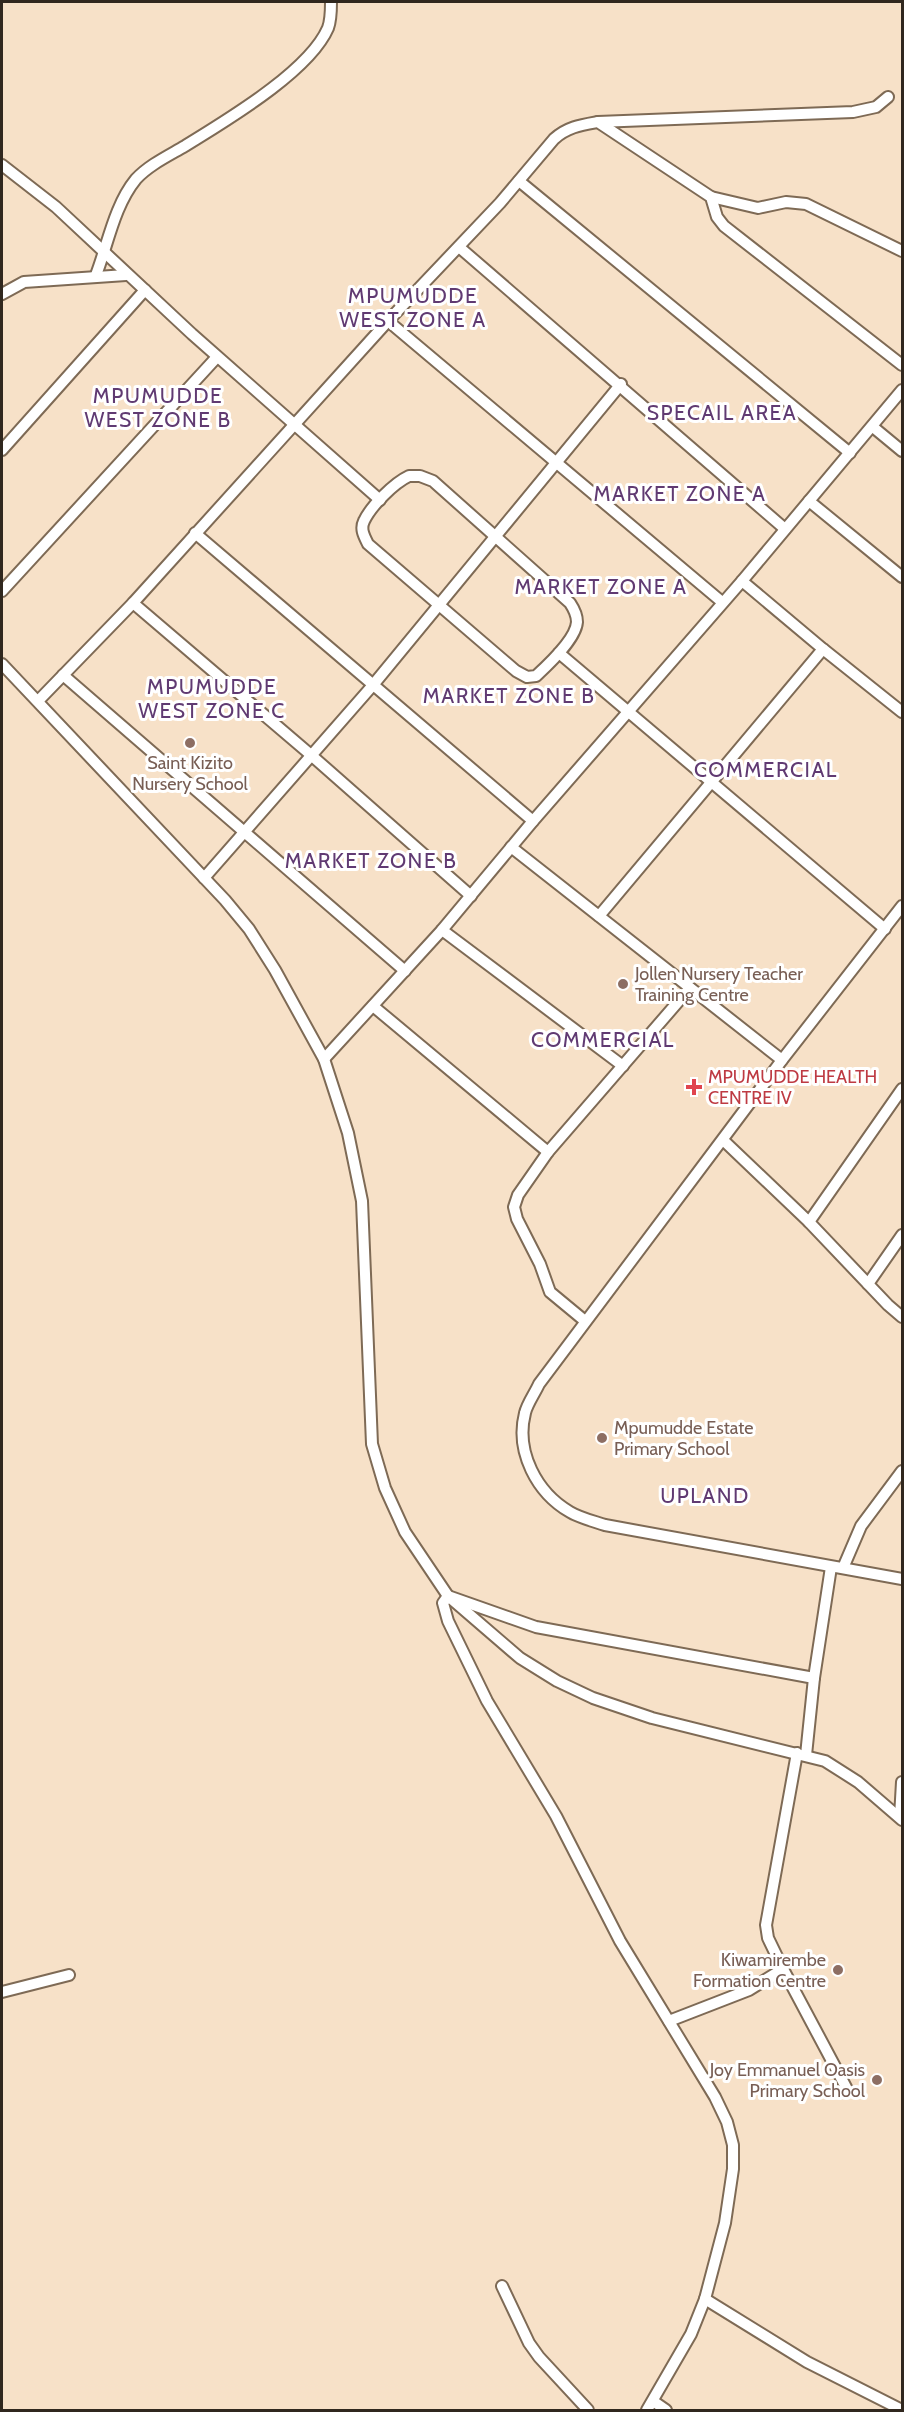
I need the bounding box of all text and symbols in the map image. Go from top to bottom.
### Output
district label: MPUMUDDE WEST ZONE A [339,283,487,332]
district label: MPUMUDDE WEST ZONE B [84,383,232,432]
district label: SPECAIL AREA [647,400,797,425]
district label: MARKET ZONE A [594,481,767,506]
district label: MARKET ZONE A [515,574,688,599]
district label: MPUMUDDE WEST ZONE C [138,674,286,723]
district label: MARKET ZONE B [423,683,595,708]
marker: Saint Kizito Nursery School [183,736,197,750]
place label: Saint Kizito Nursery School [132,752,249,795]
district label: COMMERCIAL [694,757,838,782]
district label: MARKET ZONE B [285,848,457,873]
place label: Jollen Nursery Teacher Training Centre [634,963,803,1006]
marker: Jollen Nursery Teacher Training Centre [616,977,630,991]
district label: COMMERCIAL [531,1027,675,1052]
place label: MPUMUDDE HEALTH CENTRE IV [708,1066,877,1109]
marker: MPUMUDDE HEALTH CENTRE IV [685,1078,703,1096]
place label: Mpumudde Estate Primary School [614,1417,753,1460]
marker: Mpumudde Estate Primary School [595,1431,609,1445]
district label: UPLAND [660,1483,750,1508]
place label: Kiwamirembe Formation Centre [693,1949,826,1992]
marker: Kiwamirembe Formation Centre [831,1963,845,1977]
place label: Joy Emmanuel Oasis Primary School [709,2059,866,2102]
marker: Joy Emmanuel Oasis Primary School [870,2073,884,2087]

